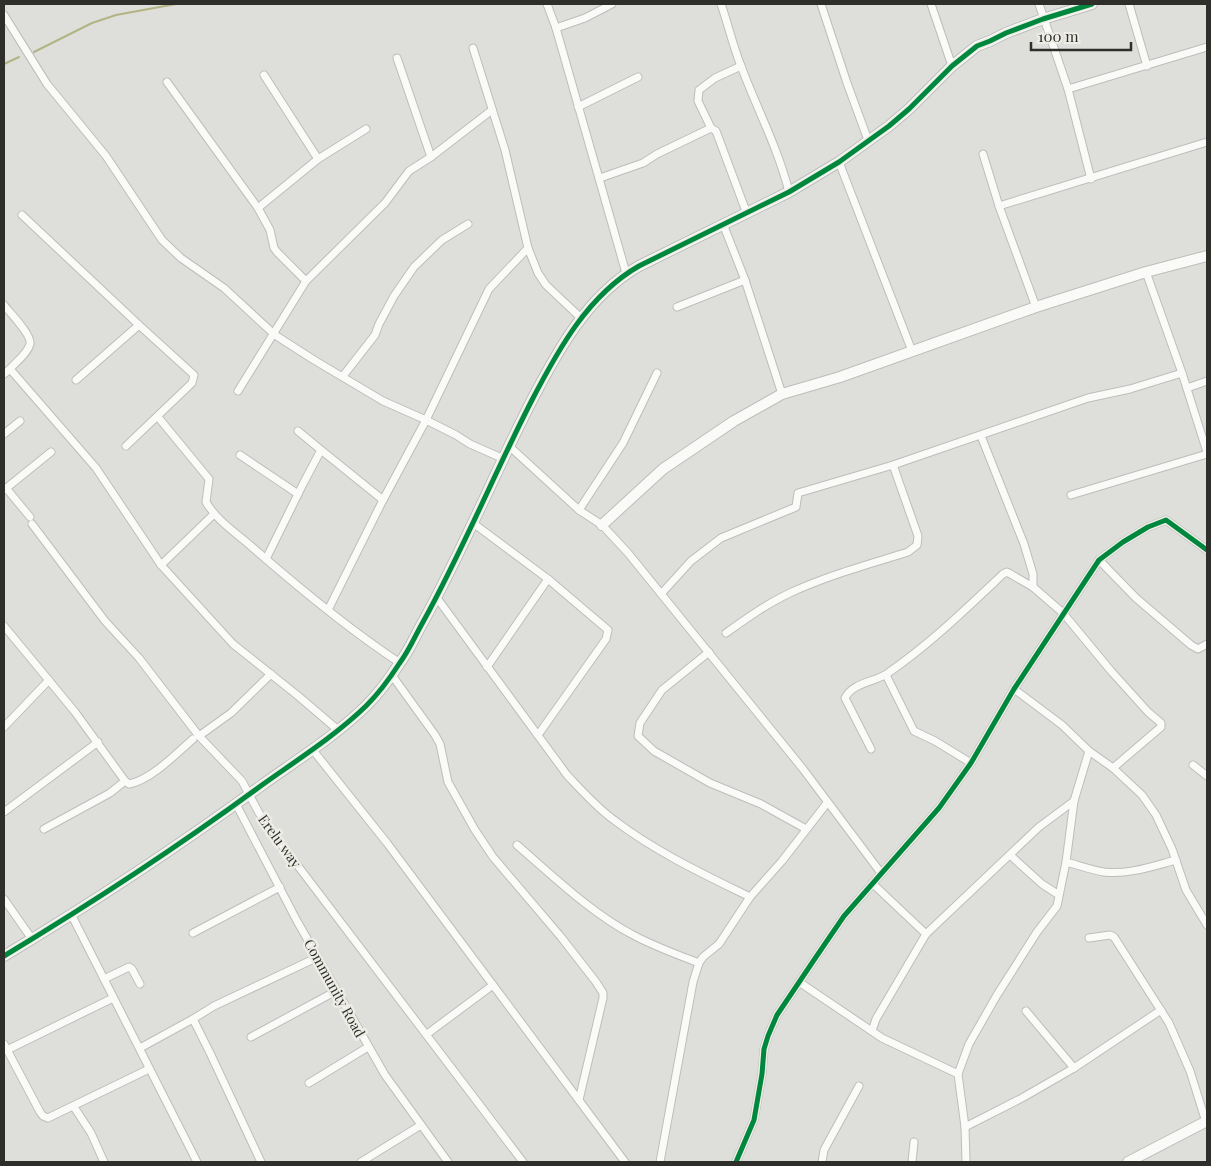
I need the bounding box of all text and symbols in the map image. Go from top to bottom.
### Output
scale bar [1031,20,1131,52]
text: 100 m [1038,26,1079,46]
street label: Erelu way [254,811,306,871]
street label: Community Road [300,935,370,1041]

